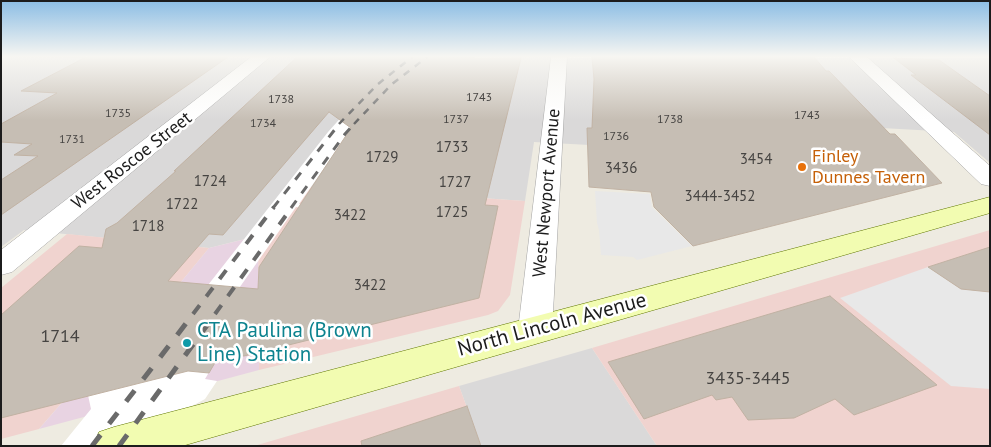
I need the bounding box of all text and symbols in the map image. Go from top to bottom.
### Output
house number: 1743 [466,91,492,105]
house number: 1738 [268,93,294,107]
house number: 1735 [105,107,131,121]
street label: West Roscoe Street [68,108,196,214]
street label: West Newport Avenue [529,108,565,278]
house number: 1743 [794,109,820,123]
house number: 1737 [443,113,469,127]
house number: 1738 [657,113,683,127]
house number: 1734 [250,117,276,131]
house number: 1736 [603,130,629,144]
house number: 1731 [59,133,85,147]
house number: 1733 [436,139,468,157]
place label: Finley Dunnes Tavern [812,146,925,188]
house number: 1729 [366,149,398,167]
house number: 3454 [740,151,772,169]
house number: 3436 [605,160,637,178]
marker: Finley Dunnes Tavern [796,161,808,173]
house number: 1724 [194,173,226,191]
house number: 1727 [439,174,471,192]
house number: 3444-3452 [685,188,755,206]
house number: 1722 [166,196,198,214]
house number: 1725 [436,204,468,222]
house number: 3422 [334,207,366,225]
house number: 1718 [132,218,164,236]
house number: 3422 [354,277,386,295]
street label: North Lincoln Avenue [455,288,649,362]
place label: CTA Paulina (Brown Line) Station [197,318,372,368]
house number: 1714 [40,326,80,348]
marker: CTA Paulina (Brown Line) Station [181,337,193,349]
house number: 3435-3445 [706,368,790,390]

